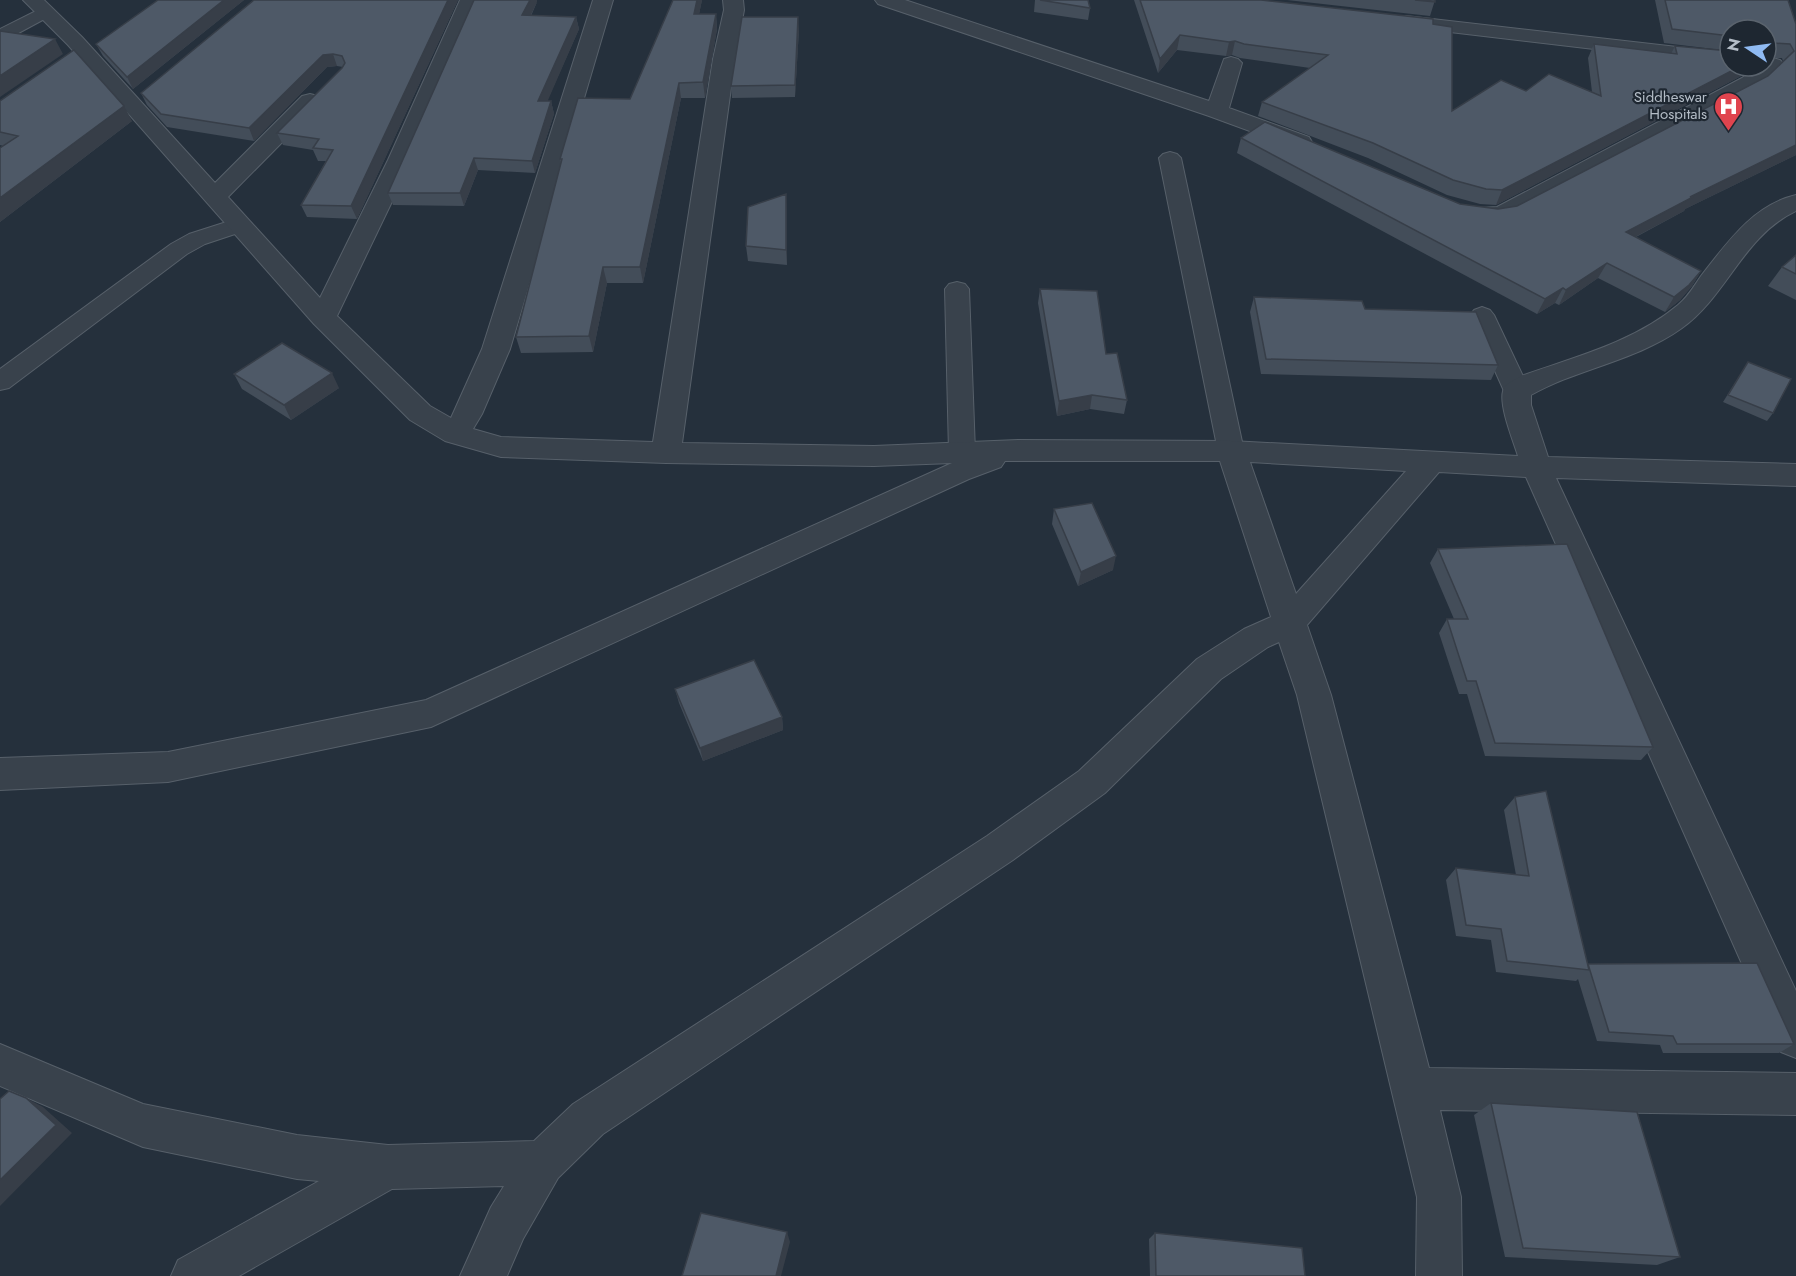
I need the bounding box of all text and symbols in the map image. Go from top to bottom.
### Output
north arrow [1718,18,1778,78]
text: N [1721,36,1747,54]
place label: Siddheswar Hospitals [1634,86,1708,125]
hospital icon: Siddheswar Hospitals [1712,90,1744,132]

